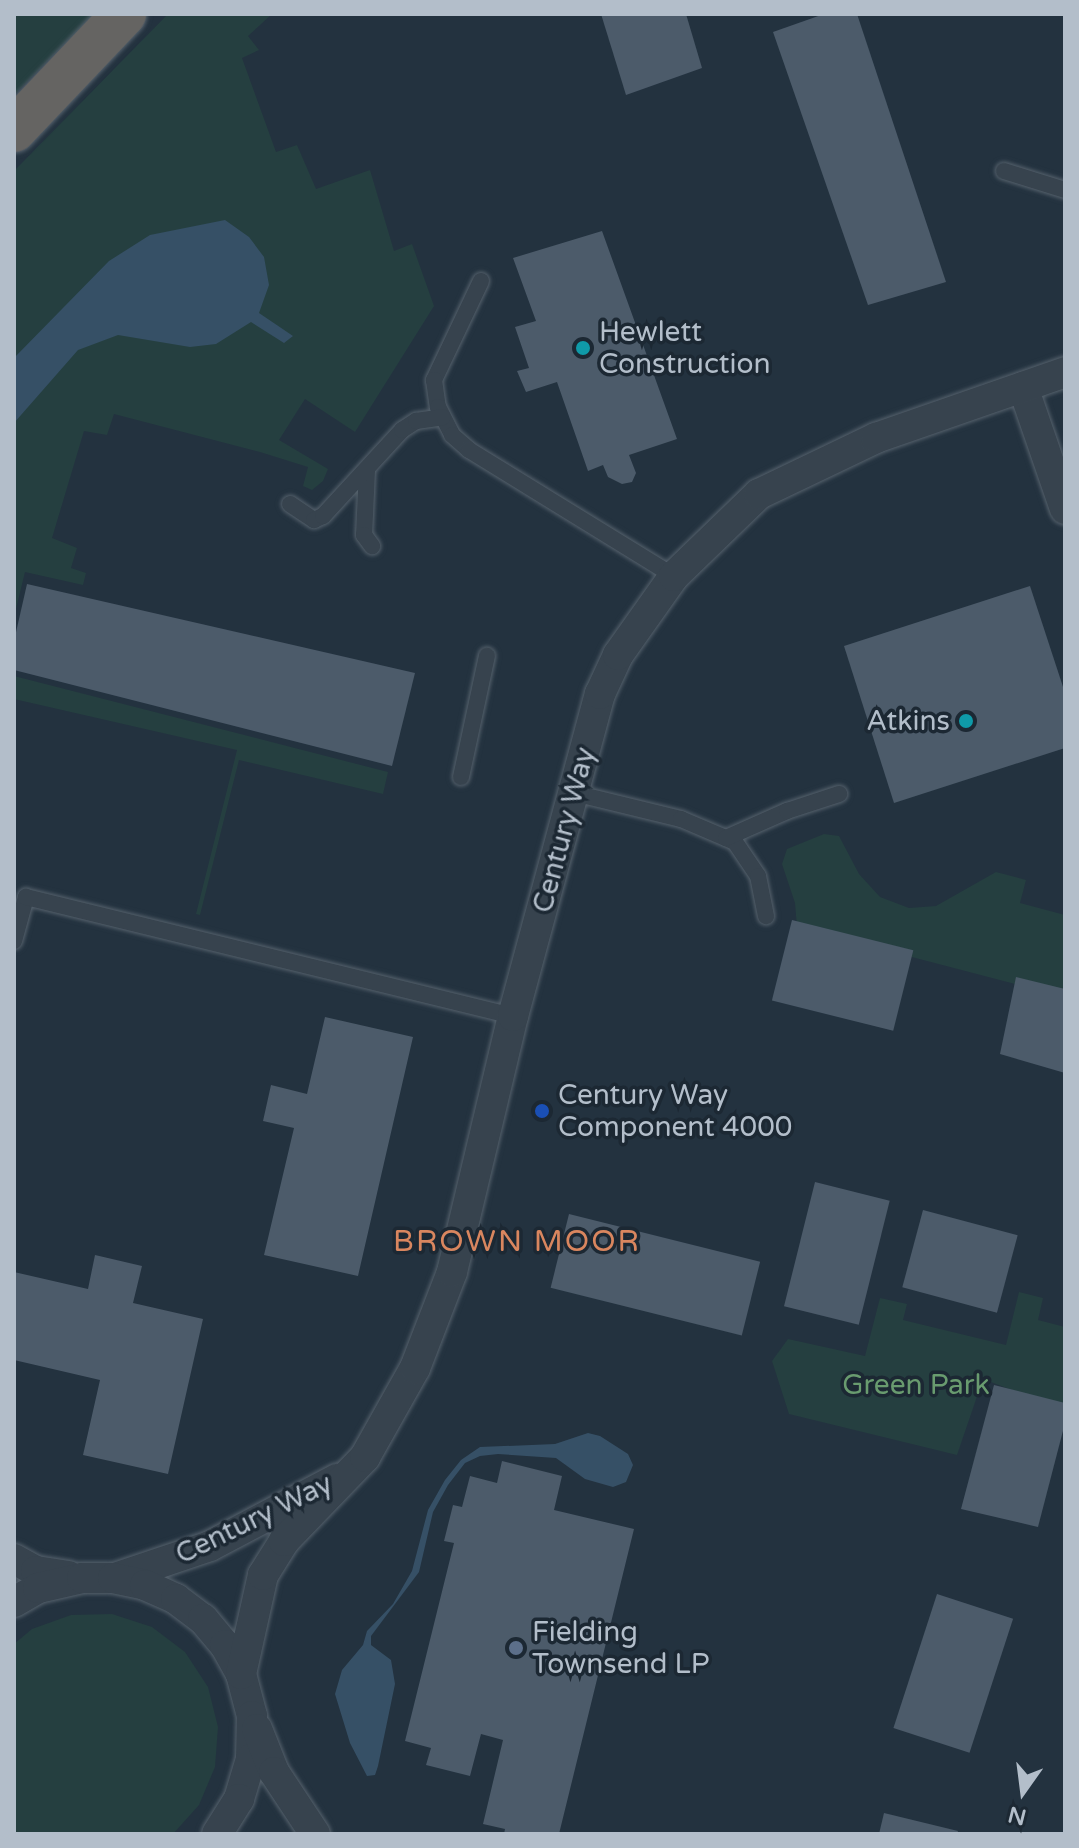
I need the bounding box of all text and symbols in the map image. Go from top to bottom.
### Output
place label: Hewlett Construction [599,315,771,381]
marker: Hewlett Construction [574,339,592,357]
place label: Atkins [866,704,950,738]
marker: Atkins [957,712,975,730]
street label: Century Way [526,744,602,916]
place label: Century Way Component 4000 [558,1078,792,1144]
marker: Century Way Component 4000 [533,1102,551,1120]
district label: BROWN MOOR [393,1224,641,1260]
park label: Green Park [842,1368,990,1402]
street label: Century Way [170,1467,338,1571]
place label: Fielding Townsend LP [532,1615,710,1681]
marker: Fielding Townsend LP [507,1639,525,1657]
north arrow [983,1752,1063,1832]
text: N [1005,1801,1029,1830]

